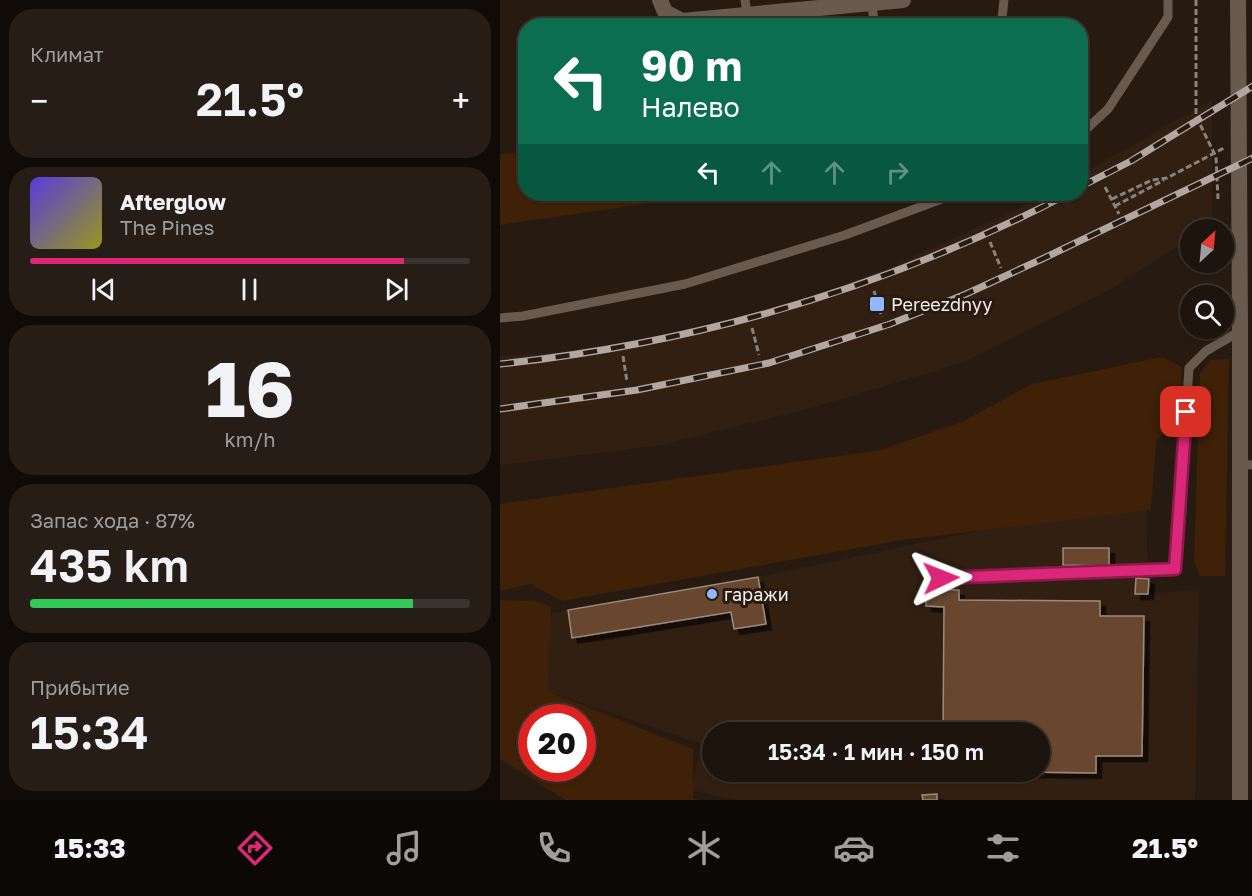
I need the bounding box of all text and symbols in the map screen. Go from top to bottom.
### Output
text: 90 m [641,40,742,90]
text: Климат [30,42,104,66]
icon: left [542,42,620,120]
text: 21.5° [196,72,304,126]
text: − [30,81,48,120]
text: + [452,81,470,120]
text: Налево [641,91,740,123]
icon: left [692,156,725,189]
icon: ahead [755,156,788,189]
icon: ahead [818,156,851,189]
icon: right [881,156,914,189]
text: Afterglow [120,188,226,215]
text: The Pines [120,215,214,239]
north arrow [1180,219,1234,273]
map controls [1180,219,1234,339]
icon: previous [87,273,120,306]
icon: pause [233,273,266,306]
icon: next [380,273,413,306]
button: search [1180,285,1234,339]
place label: Pereezdnyy [891,293,992,315]
marker: Pereezdnyy [868,295,886,313]
text: 16 [205,341,295,434]
pin [1160,386,1211,437]
icon: arrive [1169,395,1202,428]
text: km/h [225,427,275,451]
text: Запас хода · 87% [30,508,195,532]
text: 435 km [30,538,189,592]
position arrow [909,546,973,610]
place label: гаражи [724,583,789,605]
marker: гаражи [705,587,719,601]
text: Прибытие [30,675,130,699]
speed limit sign: 20 [518,704,596,782]
text: 15:34 [30,705,149,759]
text: 15:34 · 1 мин · 150 m [768,738,984,765]
icon: directions [234,827,276,869]
icon: music [383,827,425,869]
icon: phone [533,827,575,869]
icon: climate [683,827,725,869]
icon: car [833,827,875,869]
icon: filters [982,827,1024,869]
text: 15:33 [54,832,126,864]
text: 21.5° [1132,832,1198,864]

